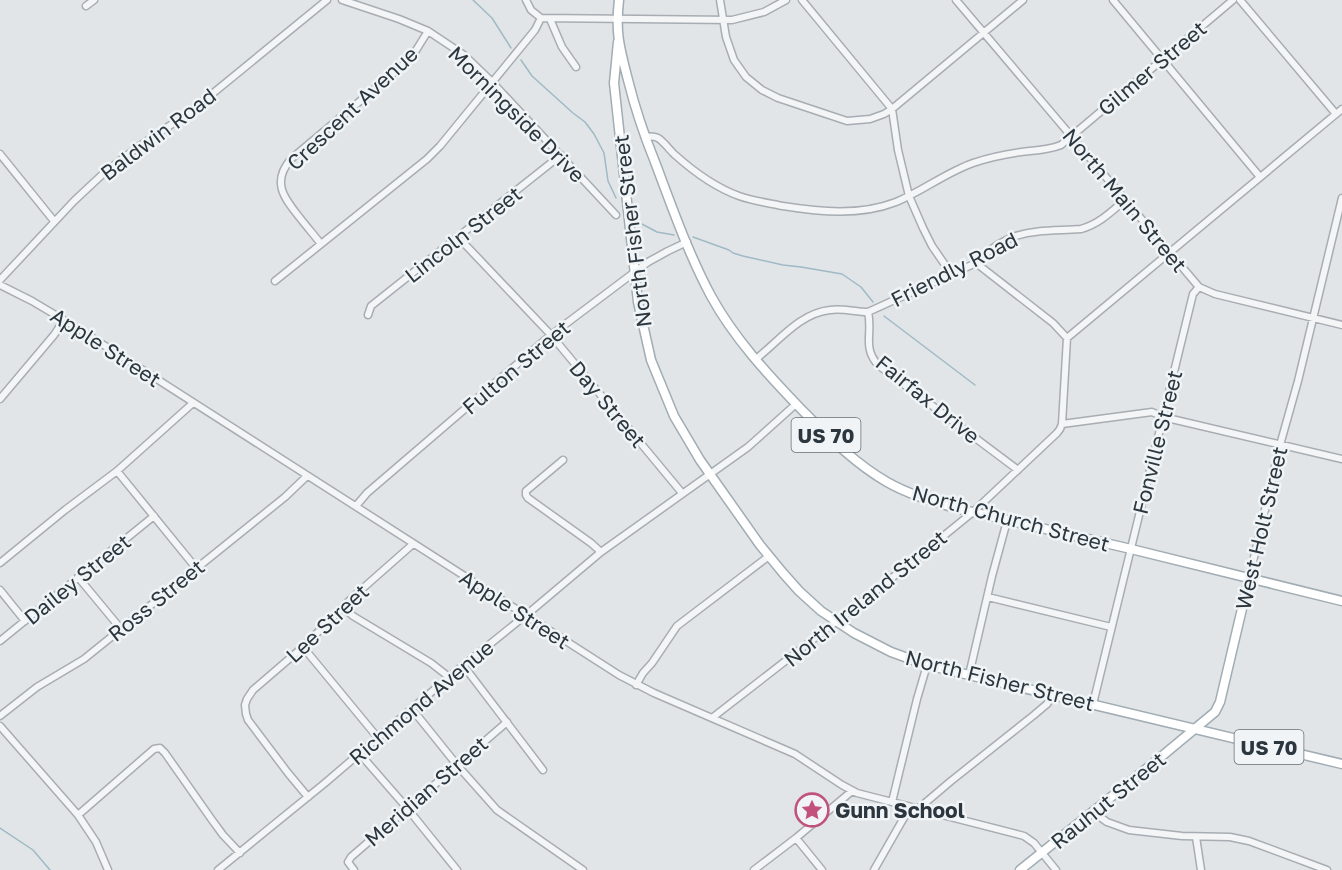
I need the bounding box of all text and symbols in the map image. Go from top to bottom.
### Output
street label: Gilmer Street [1092,15,1212,121]
street label: Morningside Drive [443,40,591,188]
street label: Crescent Avenue [281,41,423,175]
street label: Baldwin Road [95,82,221,186]
street label: North Main Street [1057,123,1193,277]
street label: North Fisher Street [607,133,657,329]
street label: Lincoln Street [399,180,527,288]
street label: Friendly Road [886,226,1022,312]
street label: Apple Street [46,302,166,392]
street label: Fulton Street [457,314,575,420]
street label: Fairfax Drive [871,349,985,449]
street label: Day Street [564,355,652,453]
street label: Fonville Street [1127,367,1187,517]
road number: US 70 [792,418,860,452]
street label: West Holt Street [1230,444,1292,612]
street label: North Church Street [909,479,1113,557]
street label: North Ireland Street [778,524,952,672]
street label: Dailey Street [18,528,136,630]
street label: Ross Street [103,553,209,647]
street label: Apple Street [455,564,575,654]
street label: Lee Street [280,578,374,668]
street label: Richmond Avenue [343,634,499,770]
street label: North Fisher Street [903,644,1097,716]
street label: Meridian Street [359,730,493,852]
road number: US 70 [1234,730,1304,764]
street label: Rauhut Street [1045,746,1171,854]
place icon: Gunn School [794,792,830,828]
place label: Gunn School [835,797,965,823]

